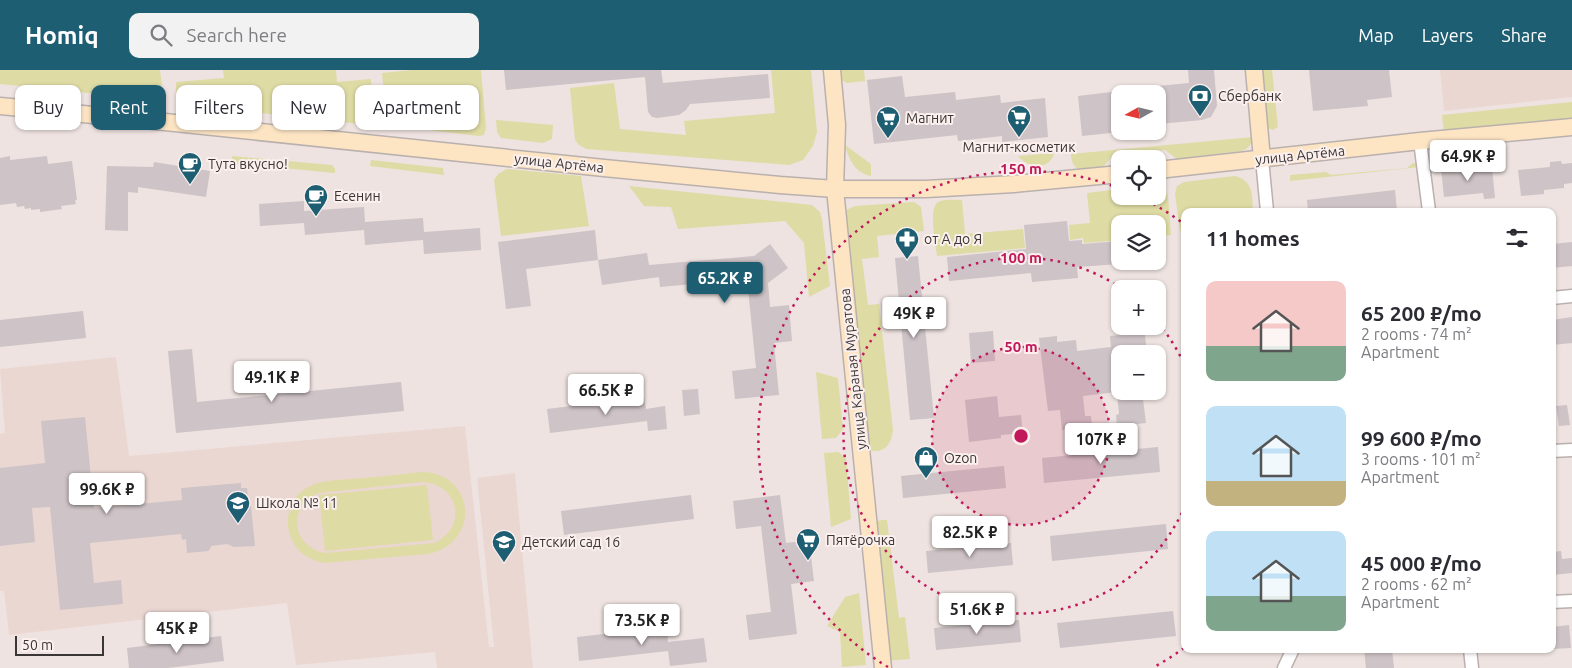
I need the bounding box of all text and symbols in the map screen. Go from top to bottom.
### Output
search box [129,13,479,58]
icon: search [147,21,175,49]
text: Homiq [25,22,99,49]
text: Search here [187,24,287,46]
text: Map [1358,25,1394,45]
text: Layers [1422,25,1473,45]
text: Share [1501,25,1547,45]
bank icon: Сбербанк [1187,83,1213,117]
chip: Buy [15,85,81,130]
chip: Rent [91,85,166,130]
chip: Filters [176,85,262,130]
chip: New [272,85,345,130]
chip: Apartment [355,85,479,130]
north arrow [1111,85,1166,140]
map controls [1111,85,1166,400]
place label: Сбербанк [1218,88,1281,104]
supermarket icon: Магнит-косметик [1006,104,1032,138]
supermarket icon: Магнит [875,105,901,139]
place label: Магнит [906,110,954,126]
place label: Магнит-косметик [963,139,1075,155]
pin: 64.9K ₽ [1422,140,1514,182]
street label: улица Артёма [1254,142,1346,168]
text: 64.9K ₽ [1441,147,1495,165]
street label: улица Артёма [513,150,605,176]
button: locate [1111,150,1166,205]
cafe icon: Тута вкусно! [177,151,203,185]
place label: Тута вкусно! [208,156,288,172]
text: 150 m [1000,160,1042,177]
cafe icon: Есенин [303,183,329,217]
place label: Есенин [334,188,381,204]
button: layers [1111,215,1166,270]
icon: filters [1503,224,1531,252]
pharmacy icon: от А до Я [894,226,920,260]
text: 11 homes [1206,226,1300,250]
place label: от А до Я [924,231,982,247]
text: 100 m [1000,249,1042,266]
pin: 65.2K ₽ [679,262,771,304]
text: 65.2K ₽ [698,269,752,287]
button: + [1111,280,1166,335]
street label: улица Караная Муратова [837,287,869,451]
pin: 49K ₽ [879,296,949,339]
icon: home [1246,301,1306,361]
text: 65 200 ₽/mo [1361,301,1482,325]
text: 49K ₽ [893,304,935,322]
text: 2 rooms · 74 m² [1361,325,1472,343]
text: 50 m [1004,338,1038,355]
text: Apartment [1361,343,1439,361]
button: − [1111,345,1166,400]
pin: 49.1K ₽ [226,360,318,403]
text: 49.1K ₽ [245,368,299,386]
pin: 66.5K ₽ [560,374,652,416]
text: 66.5K ₽ [579,381,633,399]
pin: 107K ₽ [1060,422,1142,465]
icon: home [1246,426,1306,486]
text: 99 600 ₽/mo [1361,426,1482,450]
centre of rings [1012,427,1030,445]
text: 107K ₽ [1076,430,1126,448]
shop icon: Ozon [913,445,939,479]
place label: Ozon [944,450,977,466]
text: 3 rooms · 101 m² [1361,450,1481,468]
text: Apartment [1361,468,1439,486]
pin: 99.6K ₽ [61,472,153,515]
text: 99.6K ₽ [80,480,134,498]
school or university icon: Школа № 11 [225,490,251,524]
place label: Школа № 11 [256,495,338,511]
pin: 82.5K ₽ [924,516,1016,558]
text: 82.5K ₽ [943,523,997,541]
supermarket icon: Пятёрочка [795,527,821,561]
school or university icon: Детский сад 16 [491,529,517,563]
place label: Пятёрочка [826,532,895,548]
place label: Детский сад 16 [522,534,620,550]
icon: home [1246,551,1306,611]
text: 45 000 ₽/mo [1361,551,1482,575]
text: 2 rooms · 62 m² [1361,575,1472,593]
pin: 51.6K ₽ [931,592,1023,635]
text: Apartment [1361,593,1439,611]
text: 51.6K ₽ [950,600,1004,618]
pin: 73.5K ₽ [596,604,688,646]
text: 73.5K ₽ [615,611,669,629]
pin: 45K ₽ [142,612,212,654]
text: 45K ₽ [156,619,198,637]
scale bar [15,633,104,656]
text: 50 m [22,637,53,653]

